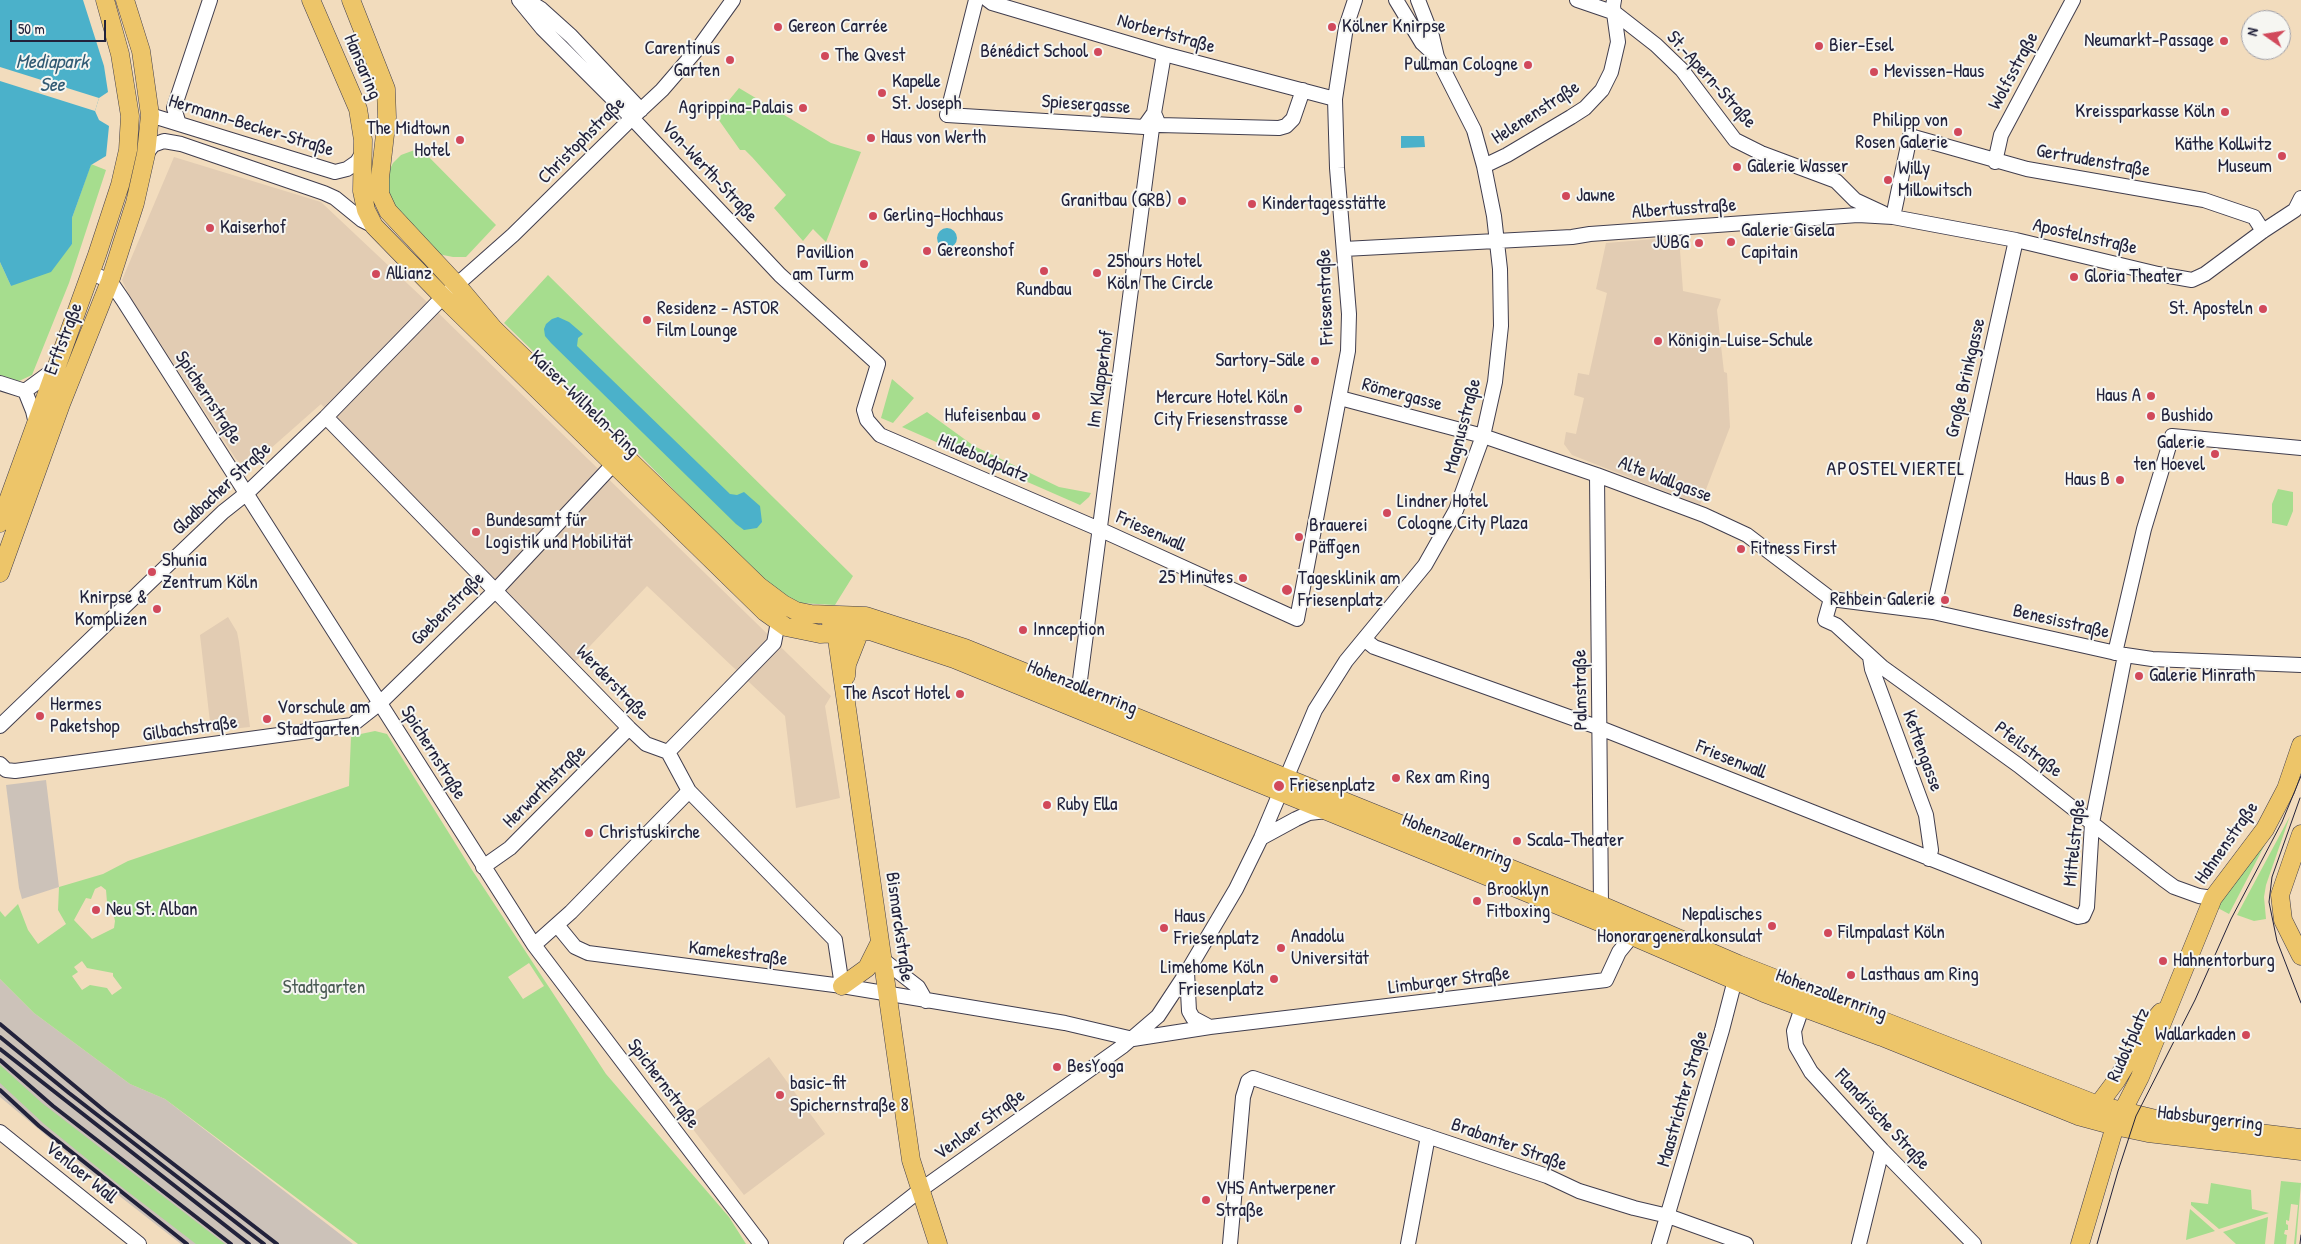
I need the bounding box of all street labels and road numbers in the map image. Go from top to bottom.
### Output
street label: Norbertstraße [1115,9,1217,59]
street label: St.-Apern-Straße [1661,27,1761,133]
street label: Wolfsstraße [1984,28,2044,114]
street label: Hansaring [338,31,386,103]
street label: Helenenstraße [1488,76,1584,150]
street label: Hermann-Becker-Straße [166,90,336,162]
street label: Spiesergasse [1041,91,1131,119]
street label: Christophstraße [534,93,630,189]
street label: Von-Werth-Straße [656,116,762,228]
street label: Gertrudenstraße [2034,140,2152,182]
street label: Albertusstraße [1631,194,1737,224]
street label: Apostelnstraße [2031,214,2139,260]
street label: Friesenstraße [1313,249,1339,345]
street label: Erftstraße [40,300,88,378]
street label: Große Brinkgasse [1941,316,1991,440]
street label: Im Klapperhof [1083,329,1119,429]
street label: Kaiser-Wilhelm-Ring [524,346,644,462]
street label: Spichernstraße [170,347,246,449]
street label: Römergasse [1359,373,1445,417]
street label: Magnusstraße [1439,376,1487,476]
street label: Hildeboldplatz [934,430,1032,488]
street label: Gladbacher Straße [168,438,276,540]
street label: Alte Wallgasse [1615,452,1715,508]
street label: Friesenwall [1112,507,1190,557]
street label: Goebenstraße [407,568,489,650]
street label: Benesisstraße [2010,600,2112,644]
street label: Werderstraße [571,641,653,725]
street label: Palmstraße [1569,649,1593,731]
street label: Hohenzollernring [1024,656,1140,720]
street label: Spichernstraße [395,702,471,804]
street label: Kettengasse [1897,707,1947,795]
street label: Gilbachstraße [141,711,239,747]
street label: Pfeilstraße [1990,717,2066,783]
street label: Friesenwall [1692,736,1770,784]
street label: Herwarthstraße [499,741,591,833]
street label: Hahnenstraße [2190,797,2264,889]
street label: Mittelstraße [2059,798,2091,888]
street label: Hohenzollernring [1399,809,1515,873]
street label: Bismarckstraße [880,871,918,983]
street label: Kamekestraße [687,937,789,971]
street label: Limburger Straße [1387,962,1511,1000]
street label: Hohenzollernring [1772,964,1890,1026]
street label: Rudolfplatz [2103,1005,2155,1085]
street label: Maastrichter Straße [1653,1028,1713,1170]
street label: Spichernstraße [622,1035,704,1133]
street label: Flandrische Straße [1830,1065,1934,1175]
street label: Venloer Straße [930,1085,1030,1165]
street label: Habsburgerring [2156,1101,2264,1137]
street label: Brabanter Straße [1448,1113,1570,1177]
street label: Venloer Wall [40,1137,122,1209]

